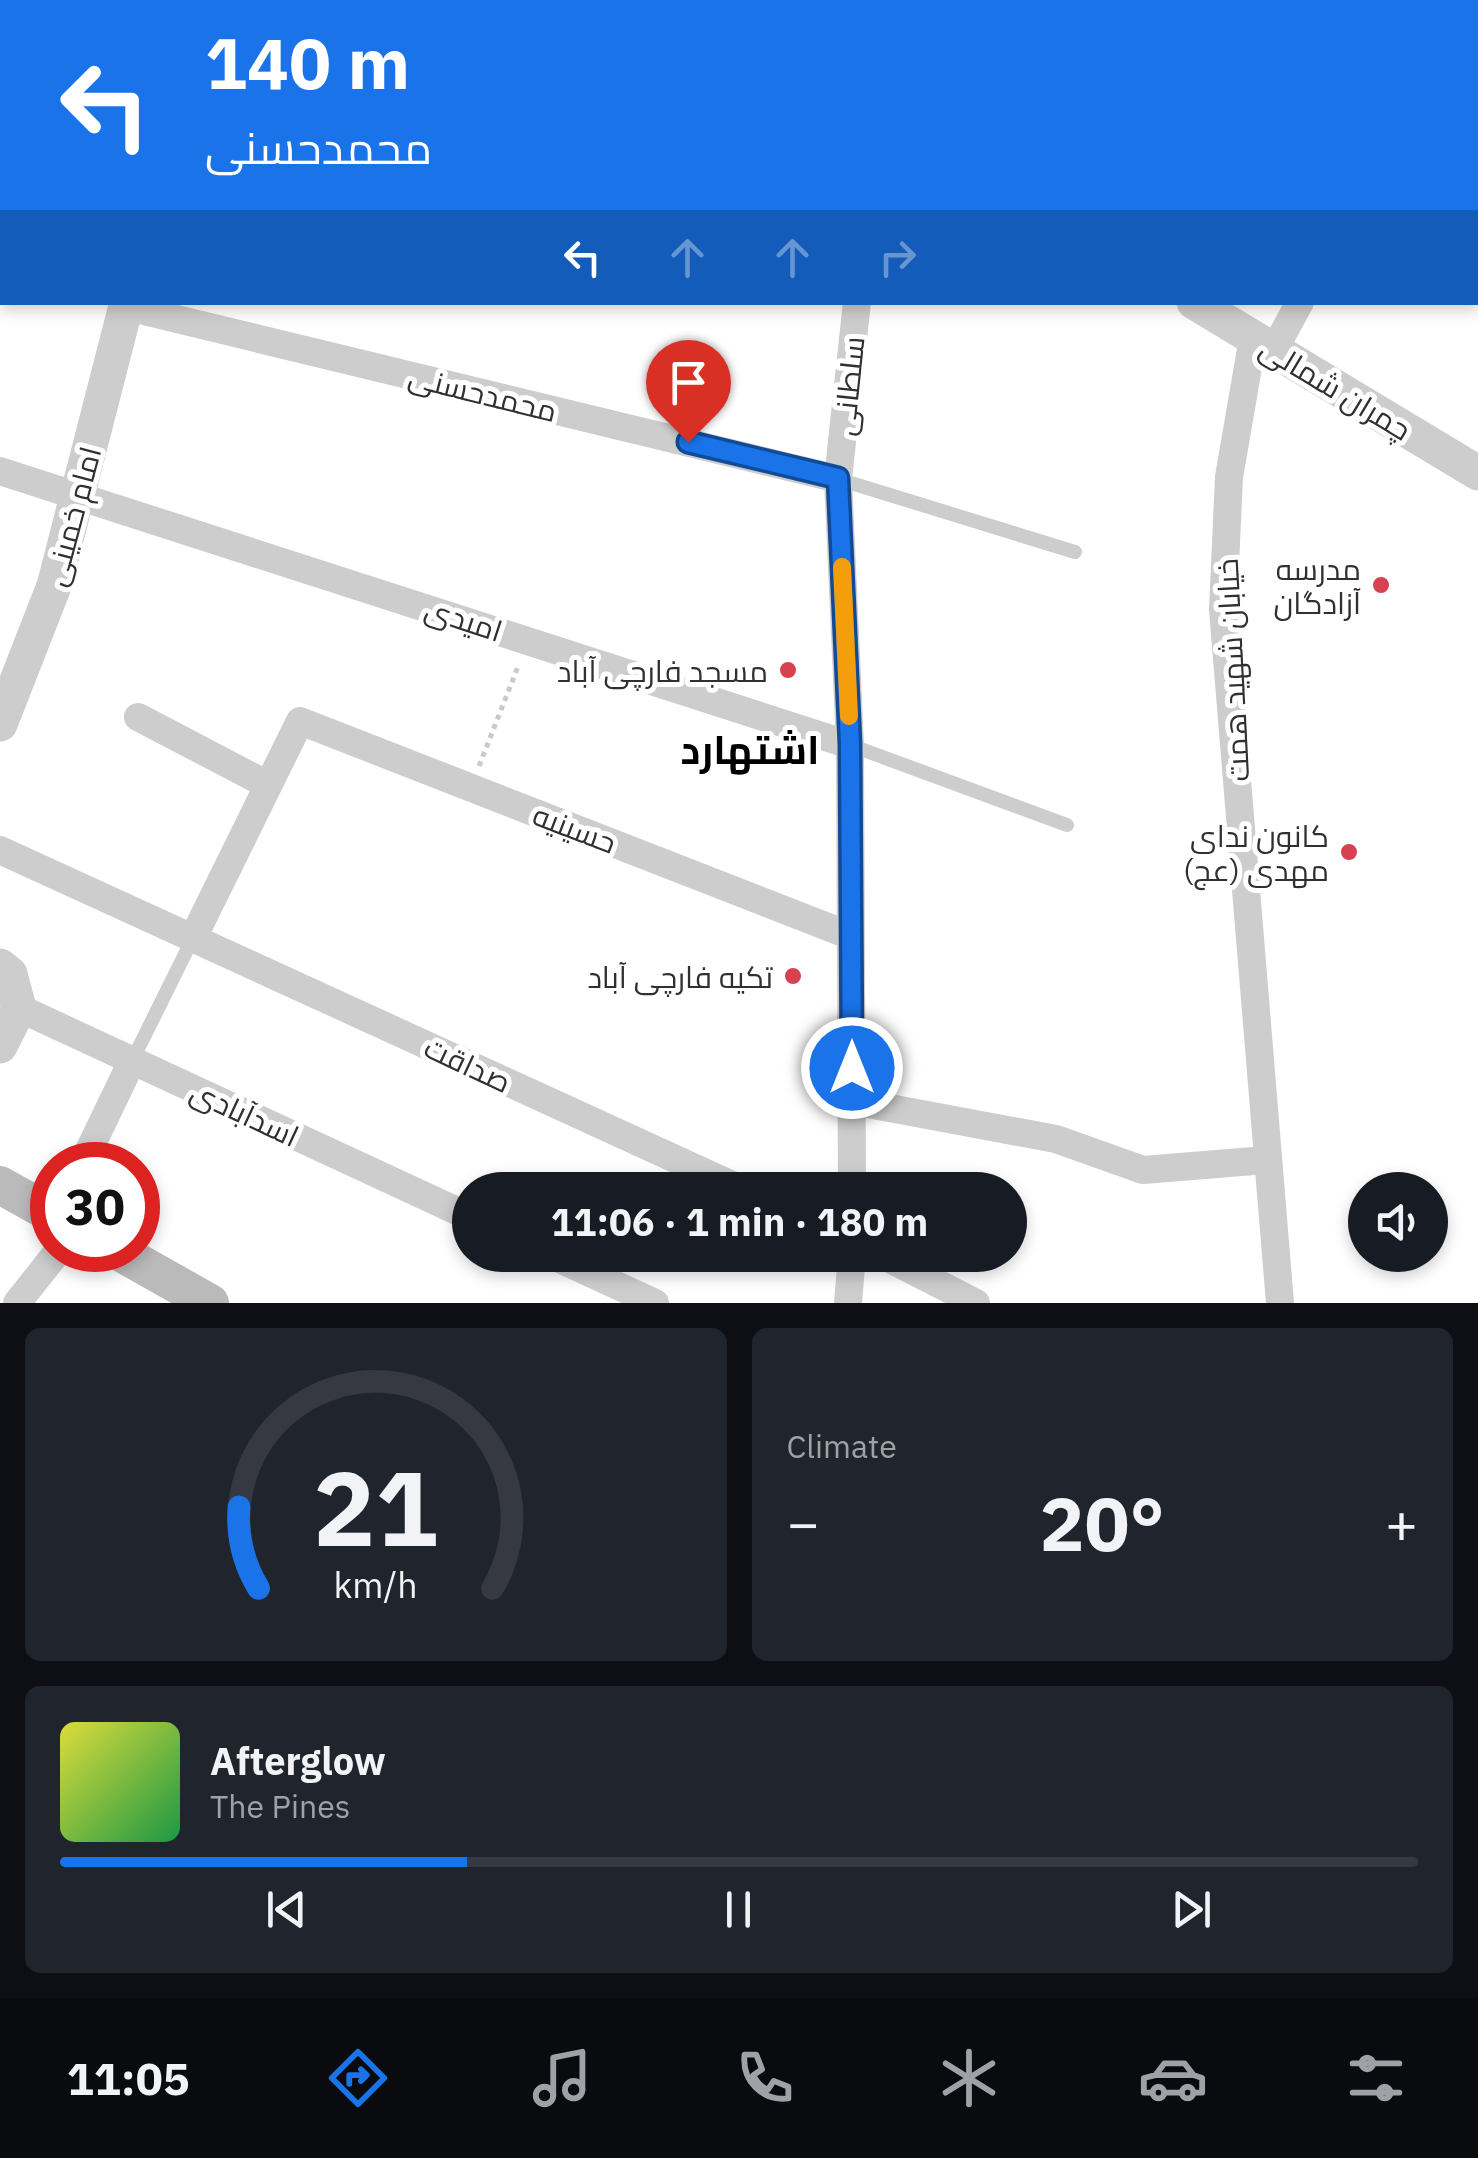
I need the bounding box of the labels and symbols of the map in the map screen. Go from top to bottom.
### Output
street label: چمران شمالی [1253,328,1419,449]
street label: سلطانی [823,334,873,438]
pin [646,340,731,443]
street label: محمدحسنی [405,356,561,430]
street label: امام خمینی [35,442,111,591]
place label: مدرسه آزادگان [1273,549,1361,622]
street label: خیابان شهید همت [1207,557,1257,783]
marker: مدرسه آزادگان [1370,574,1392,596]
street label: امیدی [420,588,508,650]
place label: مسجد فارچی آباد [557,651,768,691]
marker: مسجد فارچی آباد [777,659,799,681]
district label: اشتهارد [680,723,820,775]
street label: حسینیه [528,794,622,862]
place label: کانون ندای مهدی (عج) [1183,816,1329,891]
marker: کانون ندای مهدی (عج) [1338,841,1360,863]
place label: تکیه فارچی آباد [587,957,773,997]
marker: تکیه فارچی آباد [782,965,804,987]
position arrow [800,1016,904,1120]
street label: صداقت [418,1027,518,1101]
street label: اسدآبادی [185,1071,305,1155]
speed limit sign: 30 [30,1142,160,1272]

